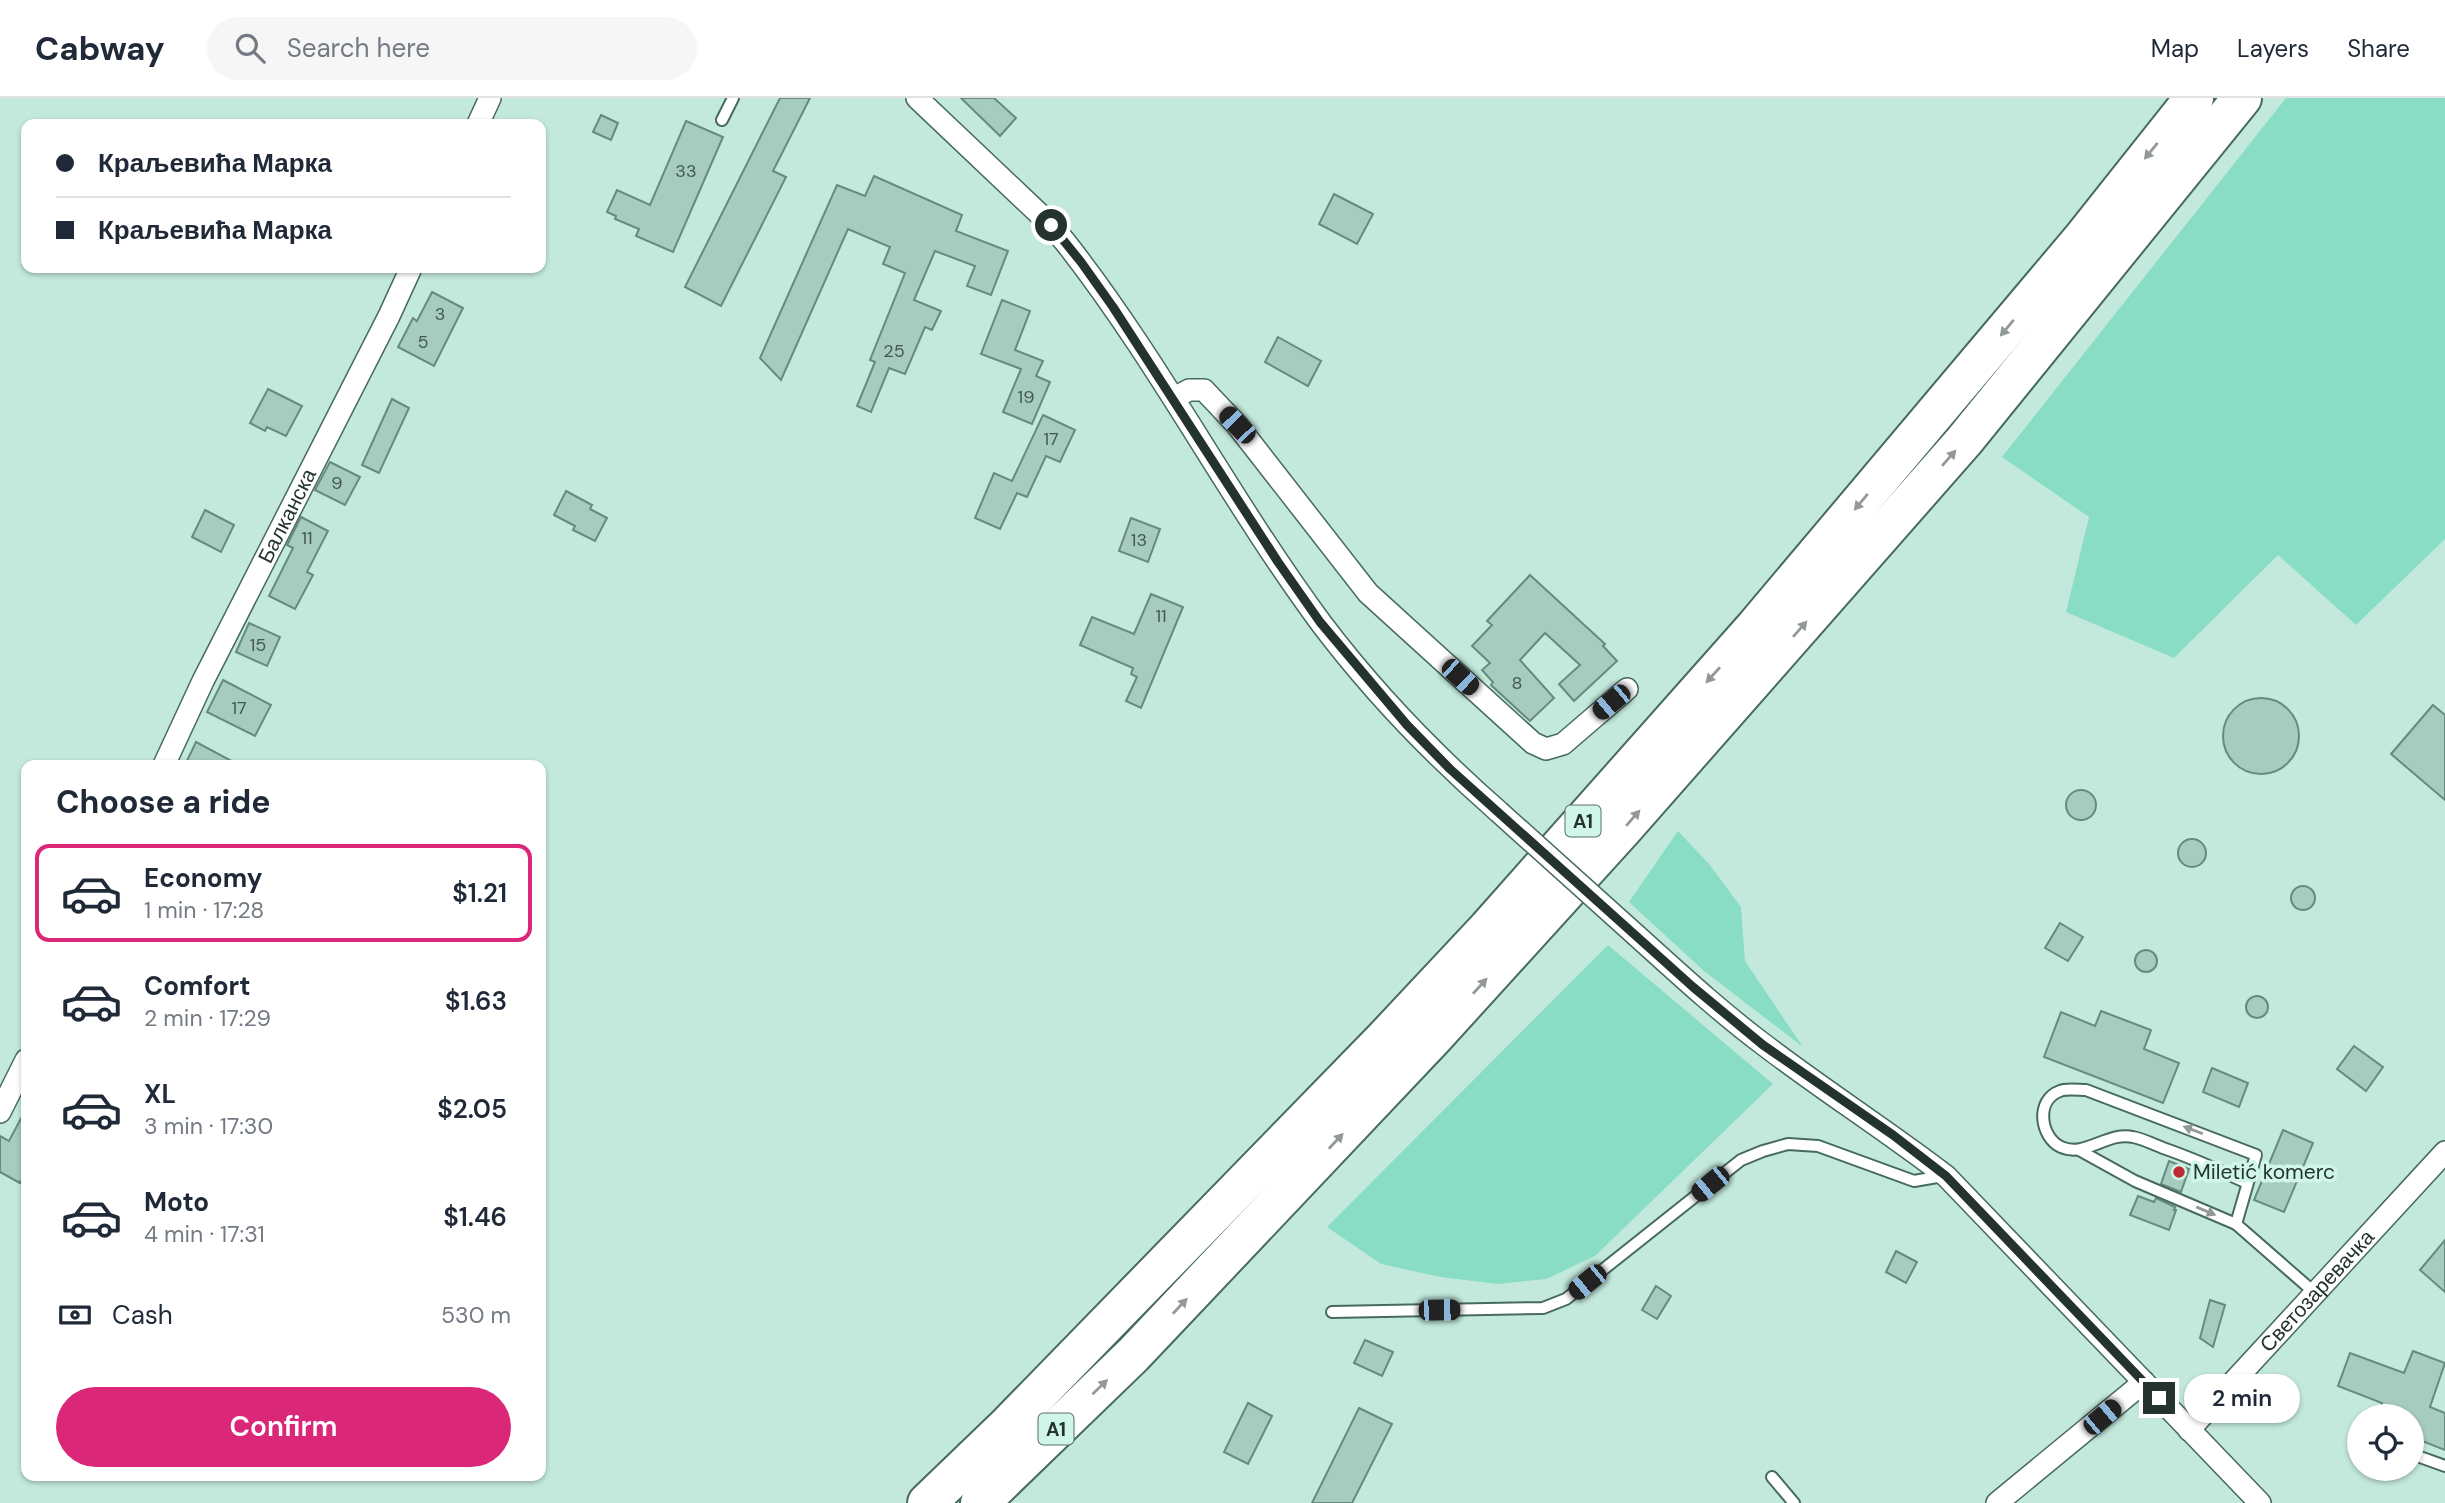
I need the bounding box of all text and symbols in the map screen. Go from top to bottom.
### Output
search box [207,17,697,80]
text: Cabway [35,27,165,70]
icon: search [231,29,269,67]
text: Search here [287,31,430,65]
text: Map [2151,33,2199,64]
text: Layers [2237,33,2309,64]
text: Share [2347,33,2410,64]
one-way arrow [2144,142,2159,160]
text: Краљевића Марка [98,146,332,180]
house number: 33 [675,159,697,183]
route start [1035,209,1067,241]
text: Краљевића Марка [98,213,332,247]
house number: 3 [435,302,445,326]
one-way arrow [2000,318,2015,336]
house number: 5 [418,330,428,354]
house number: 25 [883,339,905,363]
house number: 19 [1018,385,1034,409]
car [1215,403,1260,447]
house number: 17 [1043,427,1059,451]
one-way arrow [1941,449,1956,466]
street label: Балканска [251,464,323,568]
house number: 9 [331,471,343,495]
one-way arrow [1854,493,1869,510]
house number: 11 [301,526,313,550]
house number: 13 [1131,528,1147,552]
house number: 11 [1155,604,1167,628]
one-way arrow [1792,620,1808,638]
house number: 15 [250,633,266,657]
car [1438,655,1483,699]
one-way arrow [1706,666,1721,683]
house number: 8 [1512,671,1522,695]
car [1589,680,1634,724]
house number: 17 [231,696,247,720]
text: Choose a ride [56,781,271,823]
road number: A1 [1566,806,1600,836]
one-way arrow [1625,809,1641,827]
text: Economy [144,861,262,895]
icon: car [60,862,123,925]
text: $1.21 [452,876,507,910]
text: 1 min · 17:28 [144,895,264,925]
text: Comfort [144,969,250,1003]
icon: car [60,970,123,1033]
one-way arrow [1472,978,1487,995]
text: $1.63 [445,984,507,1018]
text: 2 min · 17:29 [144,1003,271,1033]
text: XL [144,1077,176,1111]
icon: car [60,1078,123,1141]
text: $2.05 [437,1092,507,1126]
text: 3 min · 17:30 [144,1111,273,1141]
one-way arrow [2182,1124,2203,1135]
one-way arrow [1327,1132,1344,1149]
place label: Miletić komerc [2193,1158,2335,1186]
car [1688,1163,1733,1205]
marker: Miletić komerc [2171,1164,2187,1180]
text: Moto [144,1185,209,1219]
icon: car [60,1186,123,1249]
text: $1.46 [443,1200,507,1234]
one-way arrow [2196,1206,2217,1217]
text: 4 min · 17:31 [144,1219,265,1249]
street label: Светозаревачка [2254,1223,2381,1358]
car [1565,1261,1610,1303]
icon: cash [56,1296,94,1334]
text: Cash [112,1298,173,1332]
one-way arrow [1171,1298,1187,1315]
car [1418,1299,1461,1321]
text: 530 m [441,1300,511,1330]
callout: 2 min [2184,1374,2299,1422]
one-way arrow [1091,1379,1108,1396]
route end [2143,1382,2175,1414]
text: 2 min [2212,1383,2272,1413]
button: Confirm [56,1387,511,1467]
car [2080,1395,2125,1439]
map controls [2347,1404,2424,1481]
button: locate [2347,1404,2424,1481]
road number: A1 [1038,1414,1074,1444]

